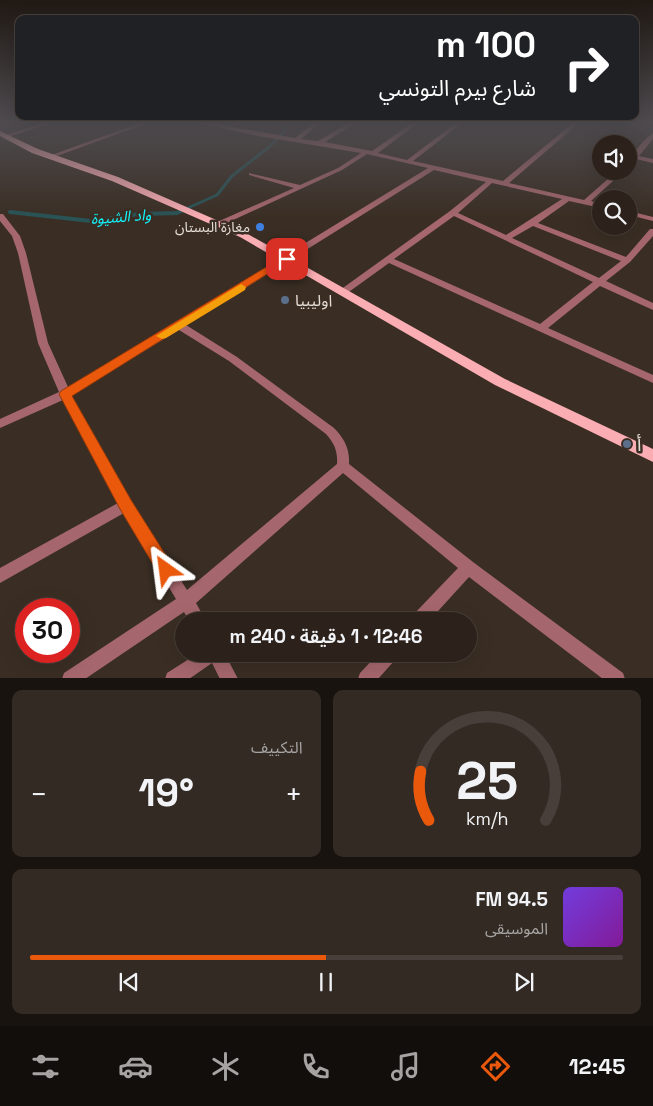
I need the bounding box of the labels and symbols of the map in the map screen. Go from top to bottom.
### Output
water label: واد الشيوة [90,205,152,228]
place label: مغازة البستان [175,218,250,236]
marker: مغازة البستان [254,221,266,233]
pin [266,238,308,280]
place label: اوليبيا [295,290,332,311]
marker: اوليبيا [279,294,291,306]
place label: أ [637,432,642,457]
marker: أ [621,438,633,450]
position arrow [139,543,191,595]
speed limit sign: 30 [15,598,80,663]

